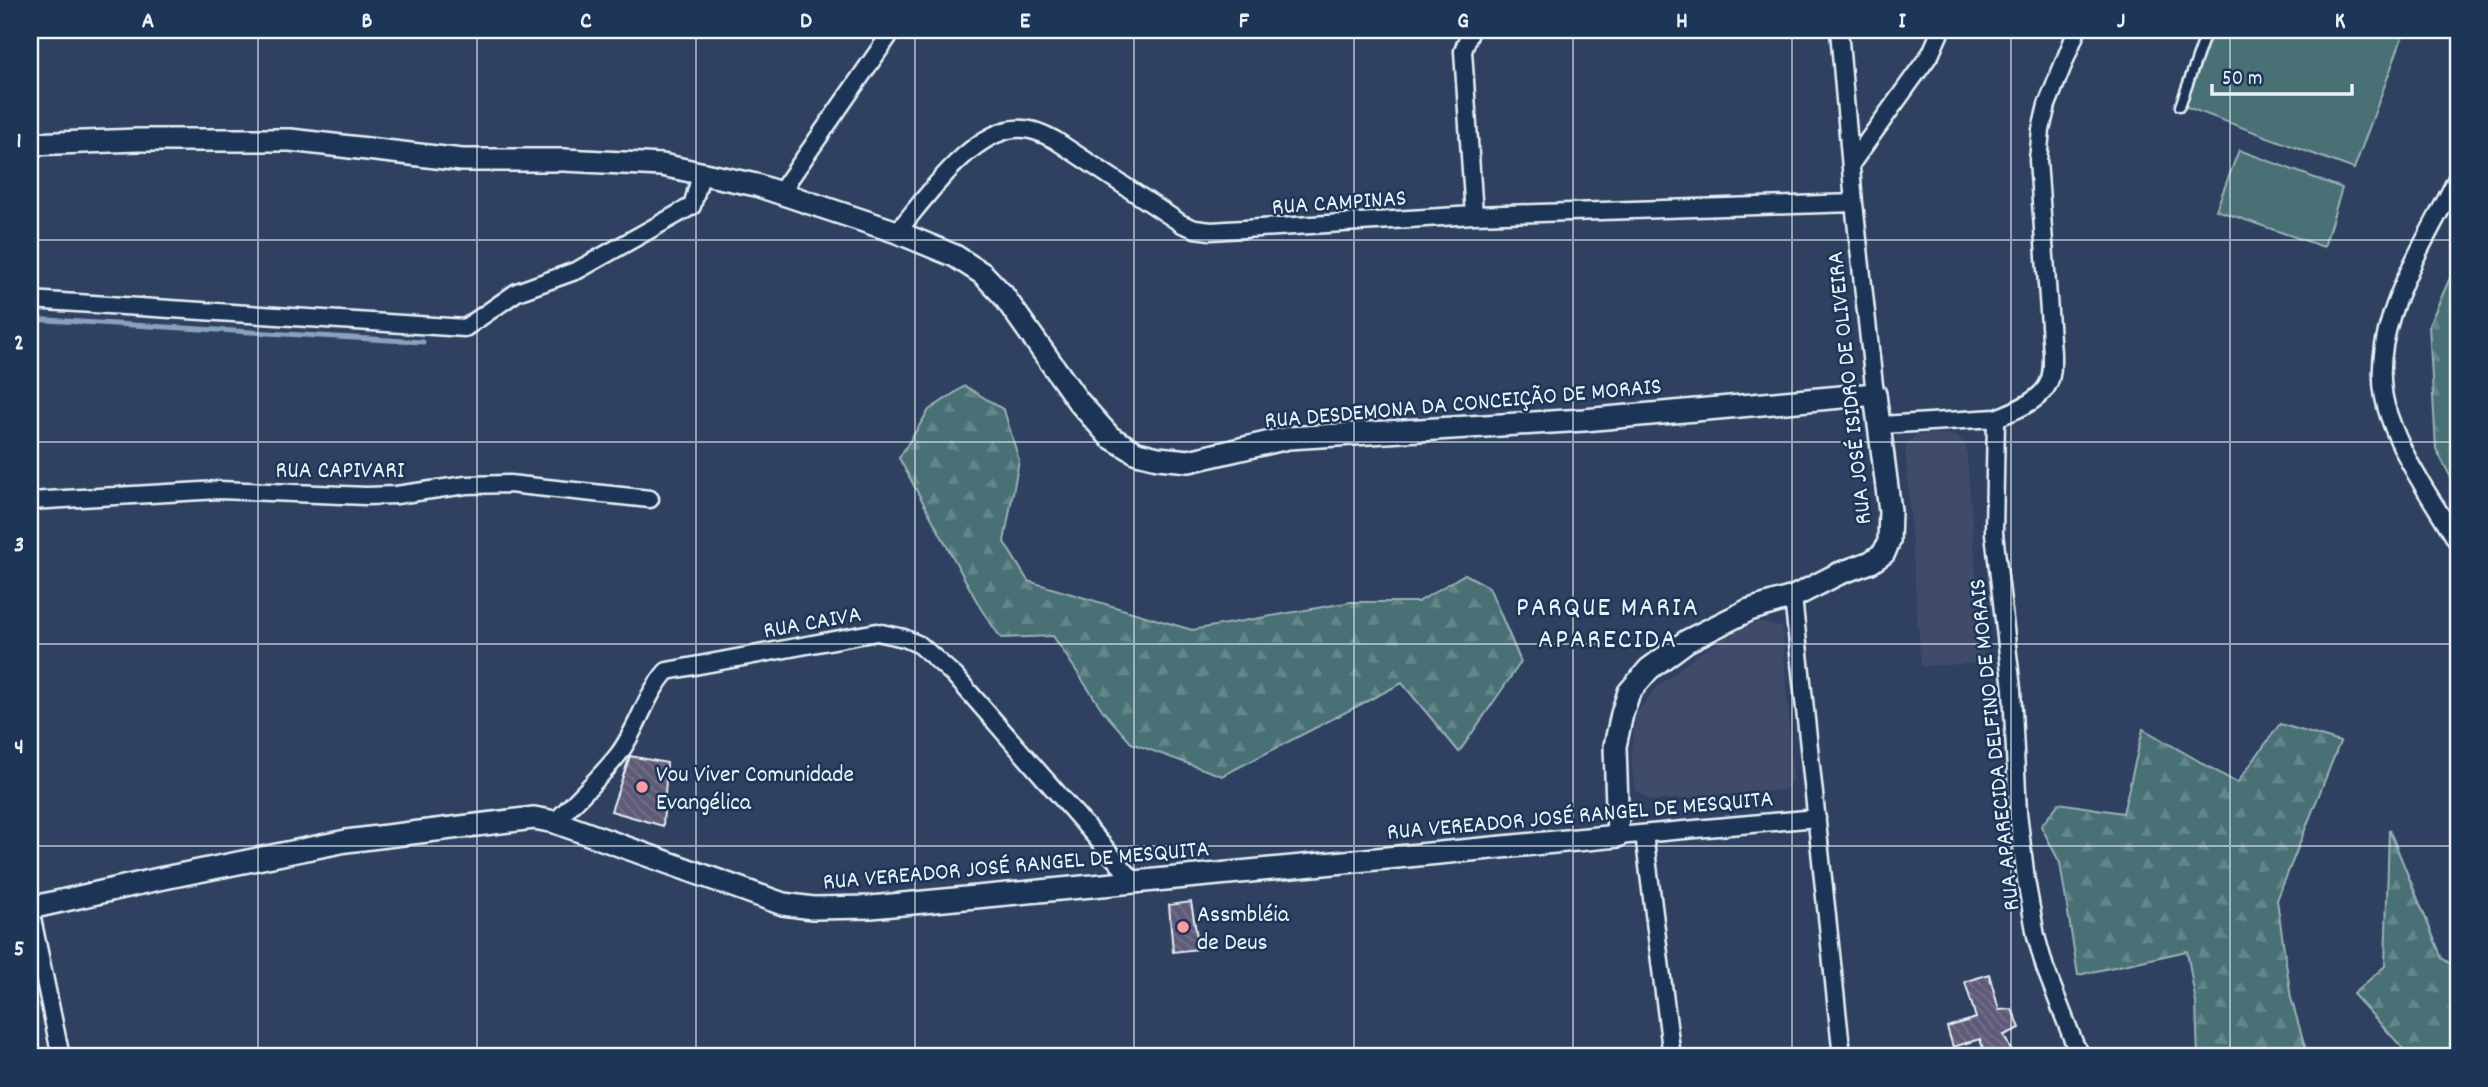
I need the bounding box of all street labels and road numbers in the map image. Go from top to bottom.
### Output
street label: RUA CAMPINAS [1271,182,1408,226]
street label: RUA JOSÉ ISIDRO DE OLIVEIRA [1820,249,1882,526]
street label: RUA DESDEMONA DA CONCEIÇÃO DE MORAIS [1263,371,1663,439]
street label: RUA CAPIVARI [276,455,405,489]
street label: RUA APARECIDA DELFINO DE MORAIS [1962,577,2030,912]
street label: RUA CAIVA [761,599,864,649]
street label: RUA VEREADOR JOSÉ RANGEL DE MESQUITA [1386,783,1775,851]
street label: RUA VEREADOR JOSÉ RANGEL DE MESQUITA [822,833,1211,901]

